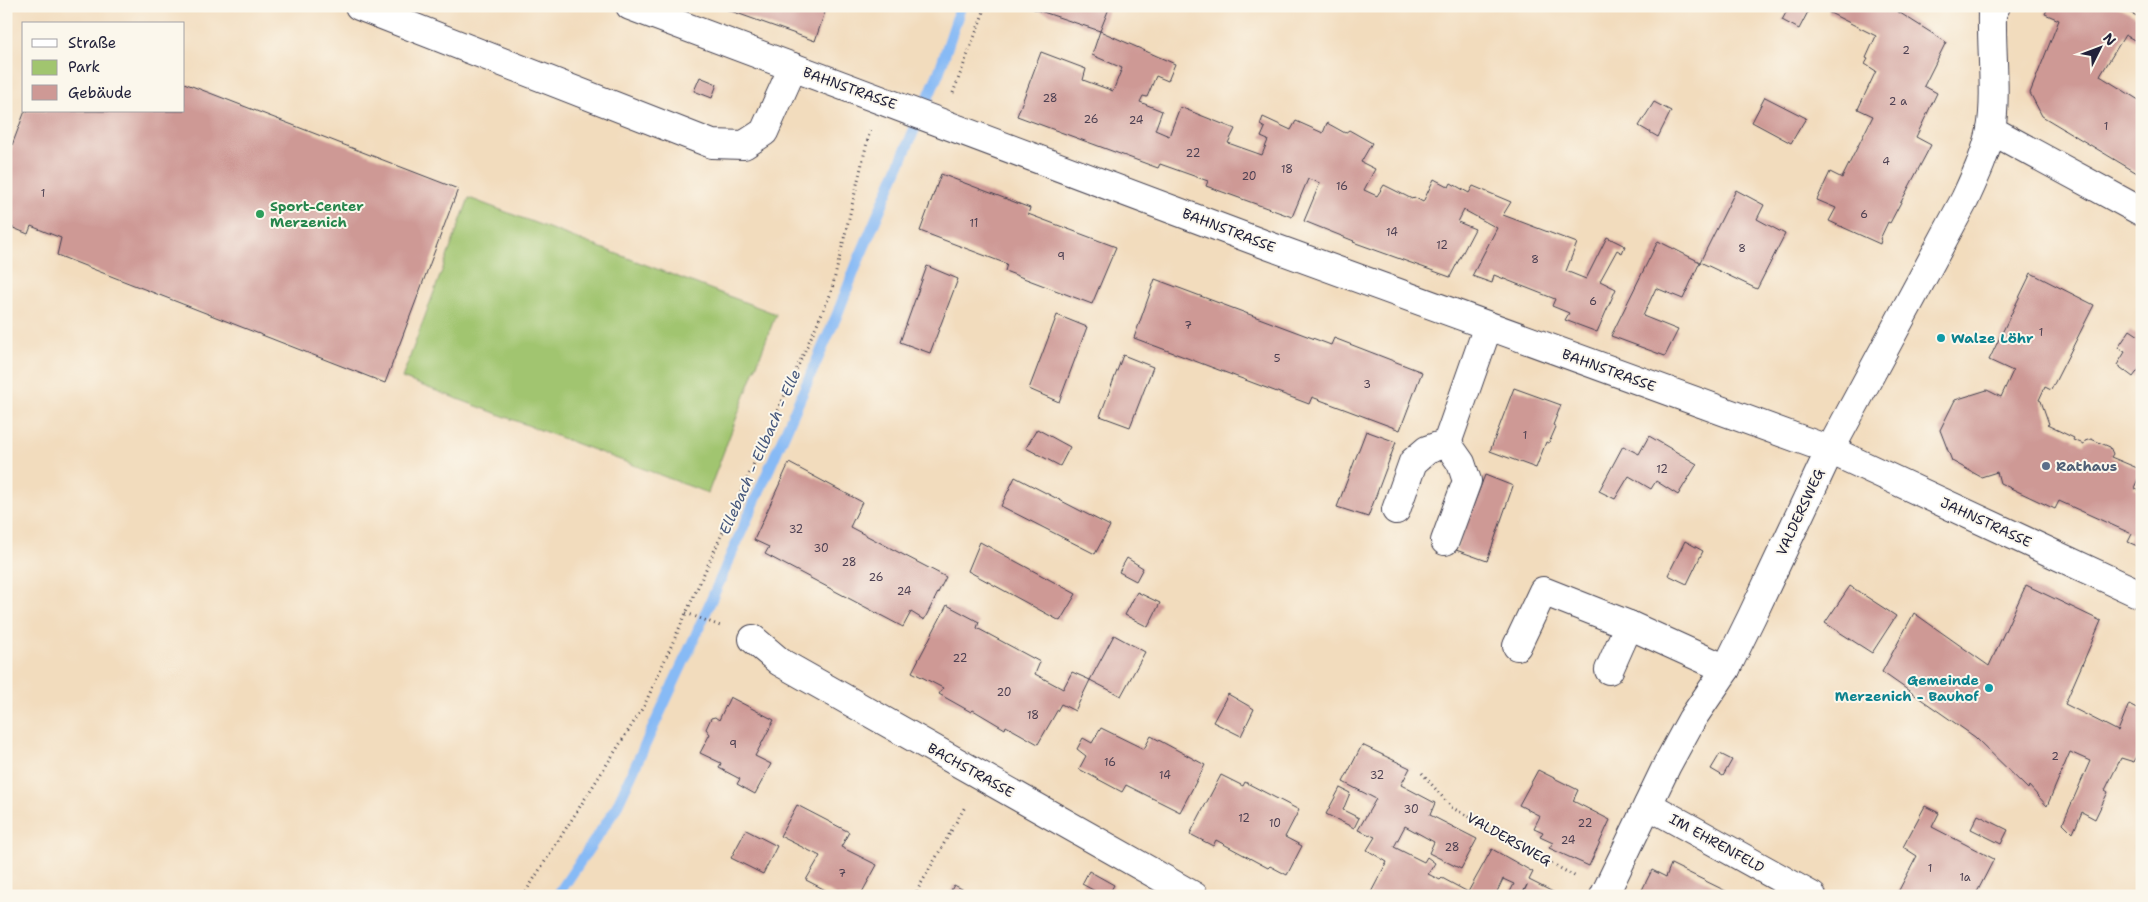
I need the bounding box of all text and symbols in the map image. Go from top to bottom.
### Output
legend [22,22,185,112]
north arrow [2076,22,2126,72]
text: N [2099,29,2120,49]
text: Straße [68,33,116,53]
house number: 2 [1902,43,1910,58]
text: Park [68,57,100,77]
street label: BAHNSTRASSE [801,63,900,113]
text: Gebäude [68,83,132,103]
house number: 28 [1042,91,1058,106]
house number: 2 a [1889,94,1907,109]
house number: 26 [1084,112,1098,127]
house number: 24 [1129,113,1144,128]
house number: 1 [2104,119,2108,134]
house number: 22 [1186,146,1200,161]
house number: 4 [1882,154,1890,169]
house number: 18 [1281,162,1293,177]
house number: 20 [1241,169,1257,184]
house number: 16 [1336,179,1348,194]
house number: 1 [41,186,45,201]
place label: Sport-Center Merzenich [270,197,364,231]
street label: BAHNSTRASSE [1180,204,1278,256]
house number: 6 [1860,207,1868,222]
marker: Sport-Center Merzenich [254,208,266,220]
house number: 11 [970,216,978,231]
house number: 14 [1386,225,1398,240]
house number: 12 [1436,238,1448,253]
house number: 8 [1738,241,1746,256]
house number: 9 [1057,249,1065,264]
house number: 8 [1531,252,1539,267]
house number: 6 [1589,294,1597,309]
house number: 7 [1184,318,1192,333]
house number: 1 [2039,325,2043,340]
place label: Walze Löhr [1951,329,2034,347]
marker: Walze Löhr [1935,332,1947,344]
street label: BAHNSTRASSE [1560,345,1659,395]
house number: 5 [1274,351,1281,366]
water label: Ellebach - Ellbach - Elle [715,366,805,538]
house number: 3 [1363,377,1371,392]
house number: 1 [1523,428,1527,443]
place label: Rathaus [2056,457,2117,475]
marker: Rathaus [2040,460,2052,472]
house number: 12 [1656,462,1668,477]
street label: VALDERSWEG [1772,465,1828,558]
street label: JAHNSTRASSE [1937,493,2035,551]
house number: 32 [789,522,803,537]
house number: 30 [813,541,829,556]
house number: 28 [841,555,857,570]
house number: 26 [869,570,883,585]
house number: 24 [897,584,912,599]
house number: 22 [953,651,967,666]
place label: Gemeinde Merzenich - Bauhof [1835,671,1979,705]
marker: Gemeinde Merzenich - Bauhof [1983,682,1995,694]
house number: 20 [996,685,1012,700]
house number: 18 [1027,708,1039,723]
house number: 9 [729,737,737,752]
street label: BACHSTRASSE [924,739,1018,801]
house number: 2 [2051,749,2059,764]
house number: 16 [1104,755,1116,770]
house number: 14 [1159,768,1171,783]
house number: 32 [1370,768,1384,783]
house number: 30 [1403,802,1419,817]
street label: VALDERSWEG [1464,808,1555,870]
street label: IM EHRENFELD [1666,809,1768,877]
house number: 12 [1238,811,1250,826]
house number: 10 [1269,816,1281,831]
house number: 22 [1578,816,1592,831]
house number: 24 [1561,833,1576,848]
house number: 28 [1444,840,1460,855]
house number: 1 [1928,861,1932,876]
house number: 7 [838,866,846,881]
house number: 1a [1959,870,1971,885]

